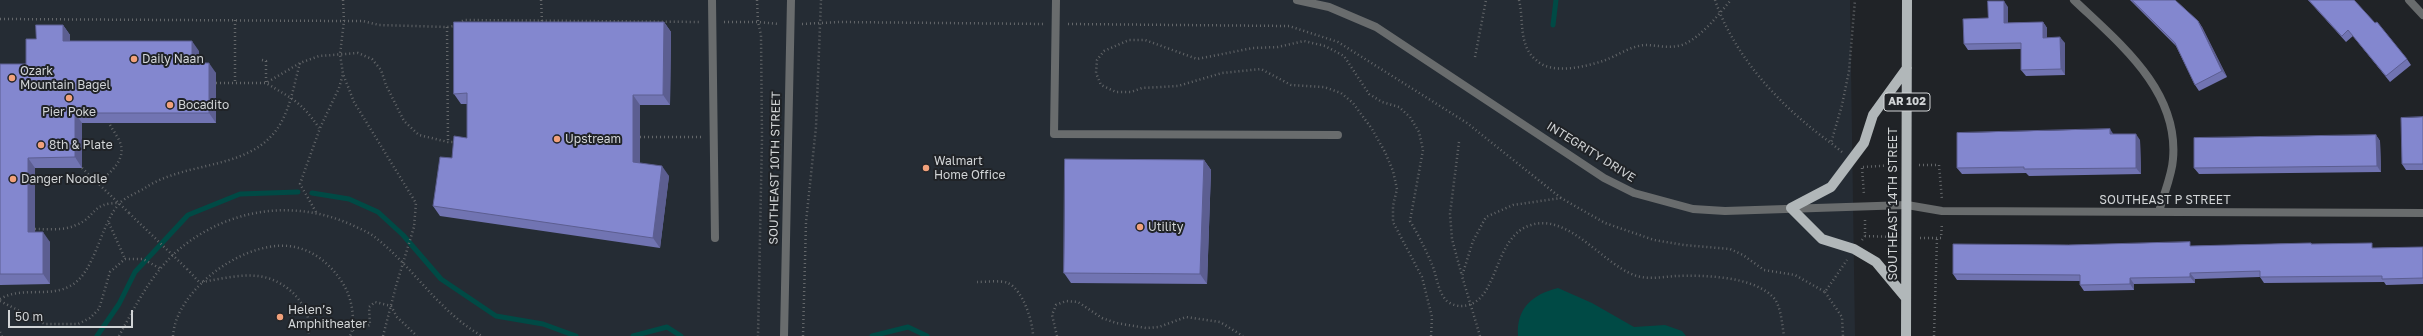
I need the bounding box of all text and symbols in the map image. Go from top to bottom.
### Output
place label: Daily Naan [142,52,204,66]
marker: Daily Naan [129,54,139,64]
place label: Ozark Mountain Bagel [20,64,110,92]
marker: Ozark Mountain Bagel [7,73,17,83]
street label: SOUTHEAST 10TH STREET [766,91,784,245]
marker: Pier Poke [64,93,74,103]
road number: AR 102 [1884,93,1930,111]
place label: Bocadito [178,98,229,112]
marker: Bocadito [165,100,175,110]
place label: Pier Poke [42,105,96,119]
street label: INTEGRITY DRIVE [1544,119,1638,185]
street label: SOUTHEAST 14TH STREET [1886,127,1900,281]
place label: Upstream [565,132,621,146]
marker: Upstream [552,134,562,144]
place label: 8th & Plate [49,138,113,152]
marker: 8th & Plate [36,140,46,150]
place label: Walmart Home Office [934,154,1005,182]
marker: Walmart Home Office [921,163,931,173]
place label: Danger Noodle [21,172,107,186]
marker: Danger Noodle [8,174,18,184]
street label: SOUTHEAST P STREET [2099,193,2231,207]
place label: Utility [1148,220,1184,234]
marker: Utility [1135,222,1145,232]
scale bar [10,302,135,328]
place label: Helen’s Amphitheater [288,303,367,331]
text: 50 m [15,309,43,324]
marker: Helen’s Amphitheater [275,312,285,322]

